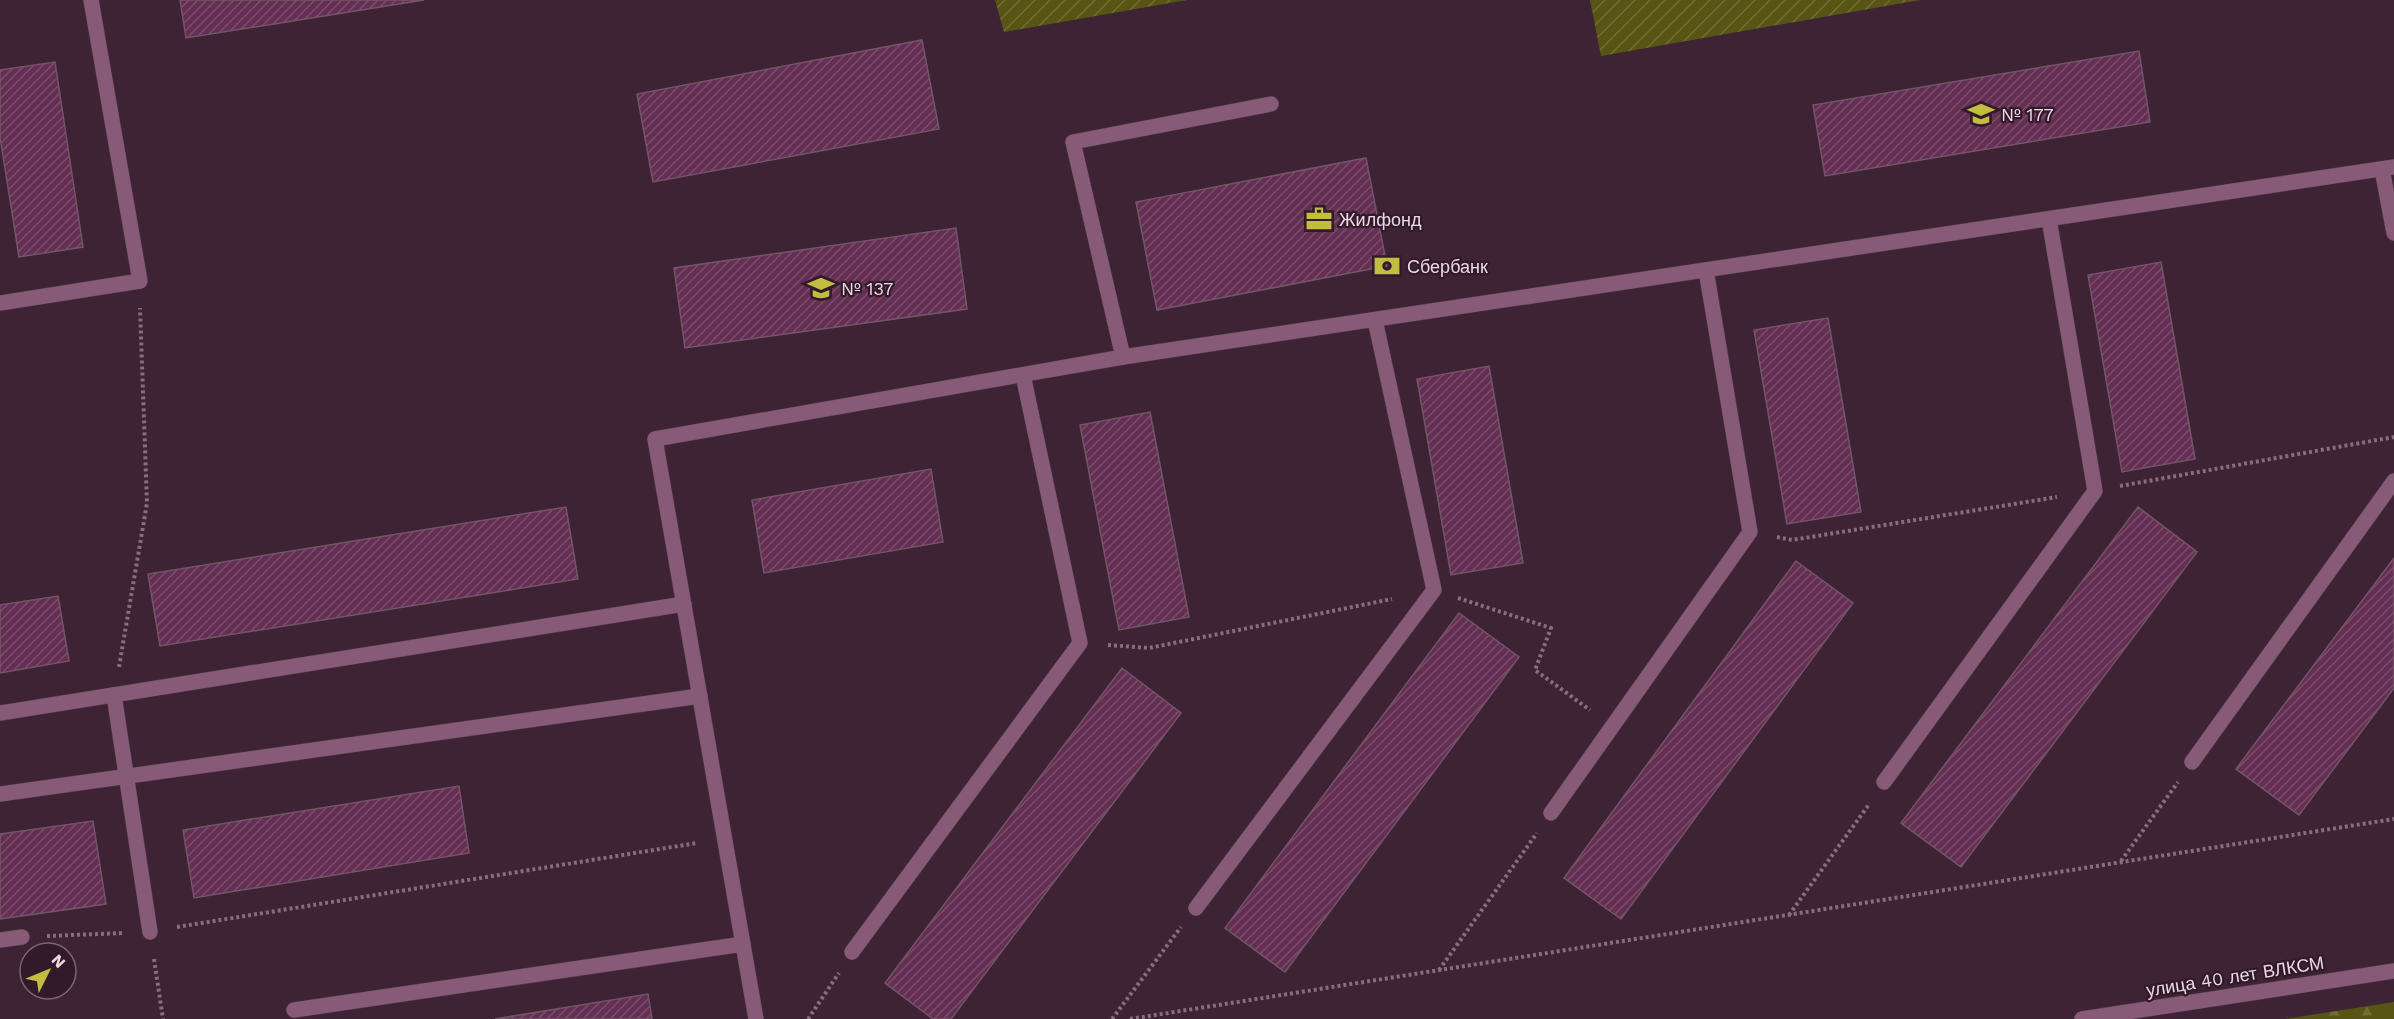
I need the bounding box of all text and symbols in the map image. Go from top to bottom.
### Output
school or university icon: № 177 [1966,99,1996,129]
place label: № 177 [2001,104,2054,125]
office icon: Жилфонд [1304,204,1334,234]
place label: Жилфонд [1339,209,1422,230]
bank icon: Сбербанк [1372,251,1402,281]
place label: Сбербанк [1407,256,1488,277]
school or university icon: № 137 [806,273,836,303]
place label: № 137 [841,278,893,299]
north arrow [18,941,78,1001]
text: N [48,950,70,972]
street label: улица 40 лет ВЛКСМ [2144,952,2326,1000]

